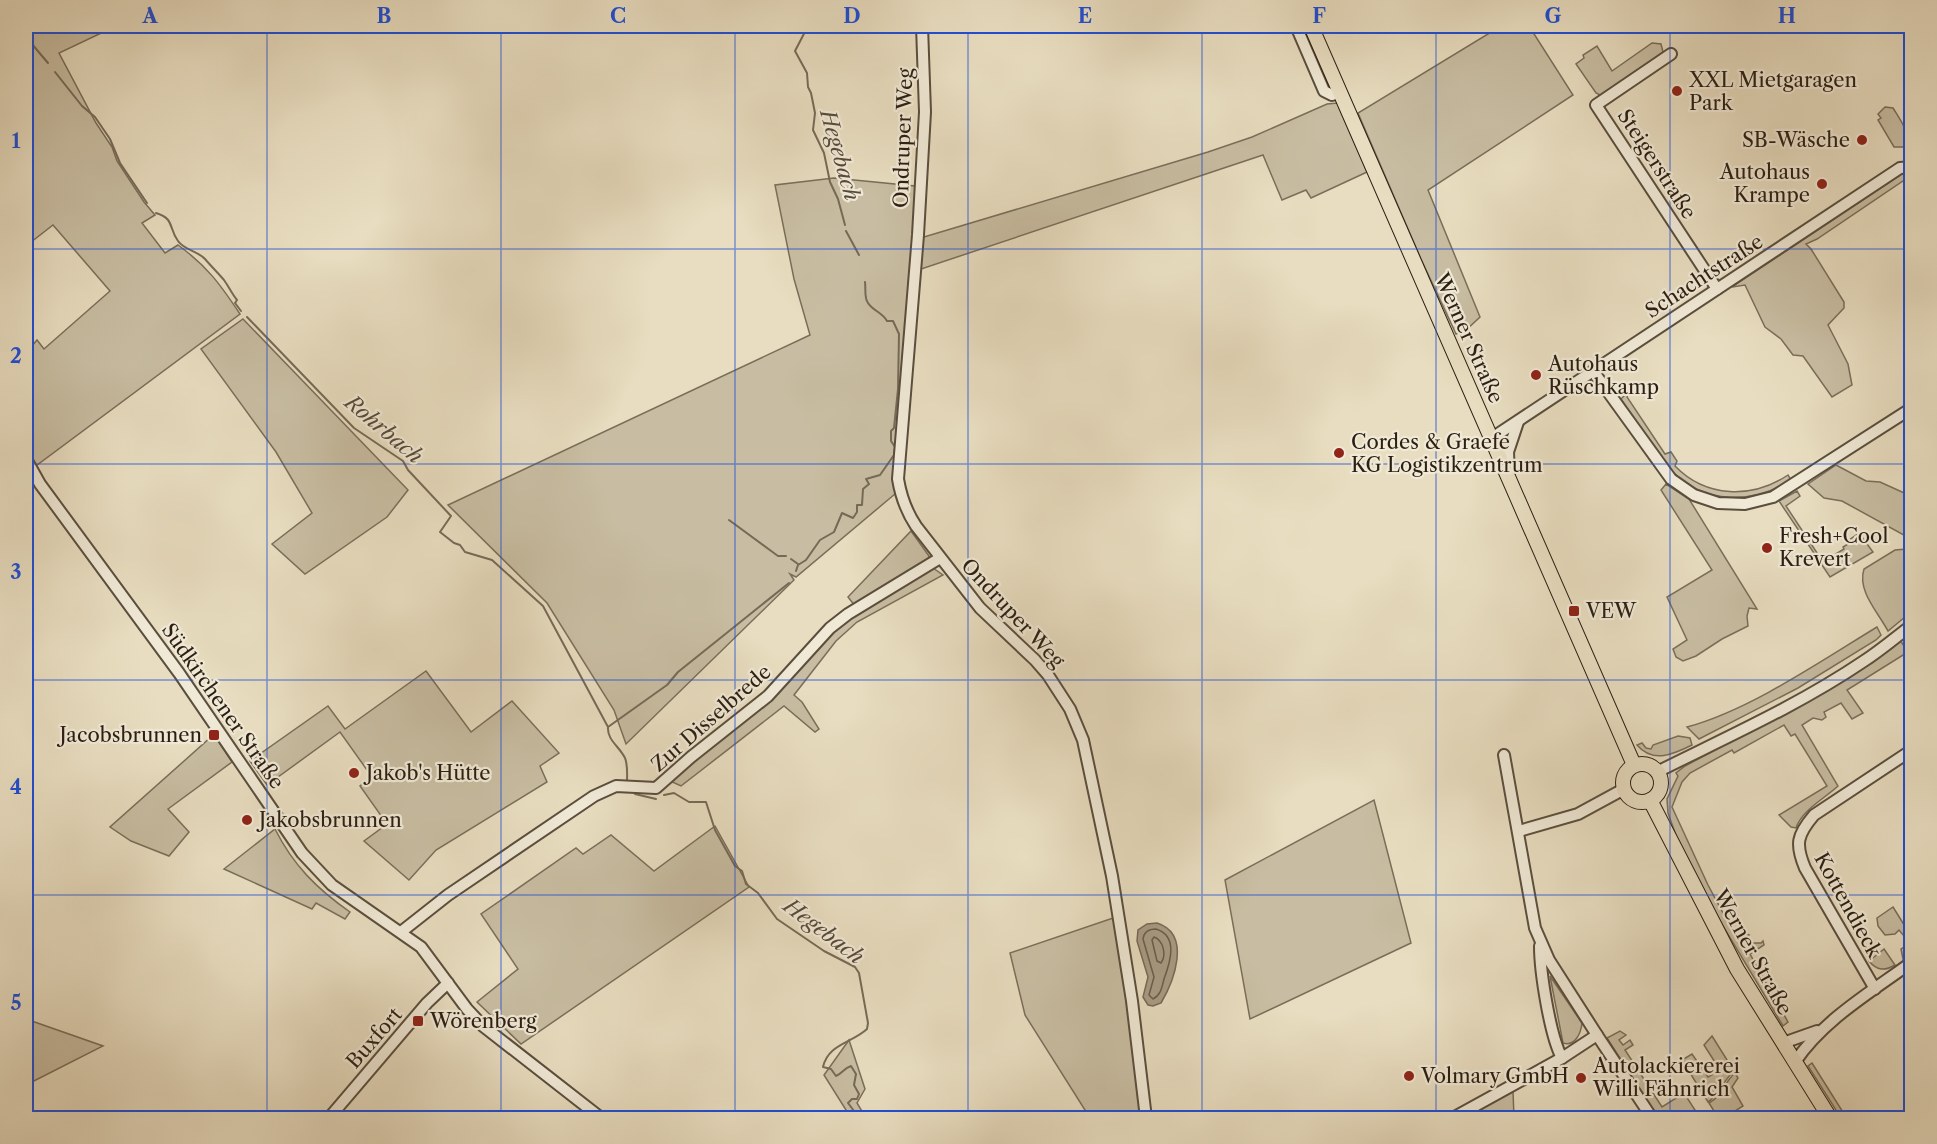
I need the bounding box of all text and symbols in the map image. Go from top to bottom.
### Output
text: A [141,4,158,28]
text: B [377,4,392,28]
text: C [610,4,626,28]
text: D [843,4,861,28]
text: E [1078,4,1092,28]
text: F [1312,4,1326,28]
text: G [1545,4,1562,28]
text: H [1778,4,1796,28]
street label: Ondruper Weg [889,67,917,208]
place label: XXL Mietgaragen Park [1688,68,1857,115]
marker: XXL Mietgaragen Park [1670,84,1684,98]
water label: Hegebach [815,105,865,204]
street label: Steigerstraße [1613,105,1701,223]
place label: SB-Wäsche [1742,128,1850,152]
text: 1 [12,129,21,153]
marker: SB-Wäsche [1855,133,1869,147]
place label: Autohaus Krampe [1719,160,1810,207]
marker: Autohaus Krampe [1815,177,1829,191]
street label: Schachtstraße [1641,229,1767,323]
street label: Werner Straße [1429,268,1508,407]
text: 2 [10,344,22,368]
place label: Autohaus Rüschkamp [1547,352,1659,399]
marker: Autohaus Rüschkamp [1529,368,1543,382]
water label: Rohrbach [339,388,428,469]
place label: Cordes & Graefe KG Logistikzentrum [1351,430,1543,477]
marker: Cordes & Graefe KG Logistikzentrum [1332,446,1346,460]
place label: Fresh+Cool Krevert [1779,524,1888,571]
marker: Fresh+Cool Krevert [1760,541,1774,555]
street label: Ondruper Weg [956,554,1070,673]
text: 3 [10,560,22,584]
place label: VEW [1585,599,1637,623]
marker: VEW [1567,604,1581,618]
street label: Südkirchener Straße [157,619,289,793]
street label: Zur Disselbrede [646,660,776,776]
place label: Jacobsbrunnen [57,723,202,747]
marker: Jacobsbrunnen [207,728,221,742]
place label: Jakob's Hütte [363,761,491,785]
marker: Jakob's Hütte [347,766,361,780]
text: 4 [10,775,22,799]
place label: Jakobsbrunnen [256,808,402,832]
marker: Jakobsbrunnen [240,813,254,827]
street label: Kottendieck [1809,848,1887,963]
street label: Werner Straße [1708,884,1797,1019]
water label: Hegebach [777,892,869,969]
text: 5 [10,991,22,1015]
street label: Buxfort [341,1003,407,1073]
place label: Wörenberg [429,1009,537,1033]
marker: Wörenberg [411,1014,425,1028]
place label: Autolackiererei Willi Fähnrich [1592,1054,1740,1101]
place label: Volmary GmbH [1420,1064,1569,1088]
marker: Volmary GmbH [1402,1069,1416,1083]
marker: Autolackiererei Willi Fähnrich [1574,1071,1588,1085]

